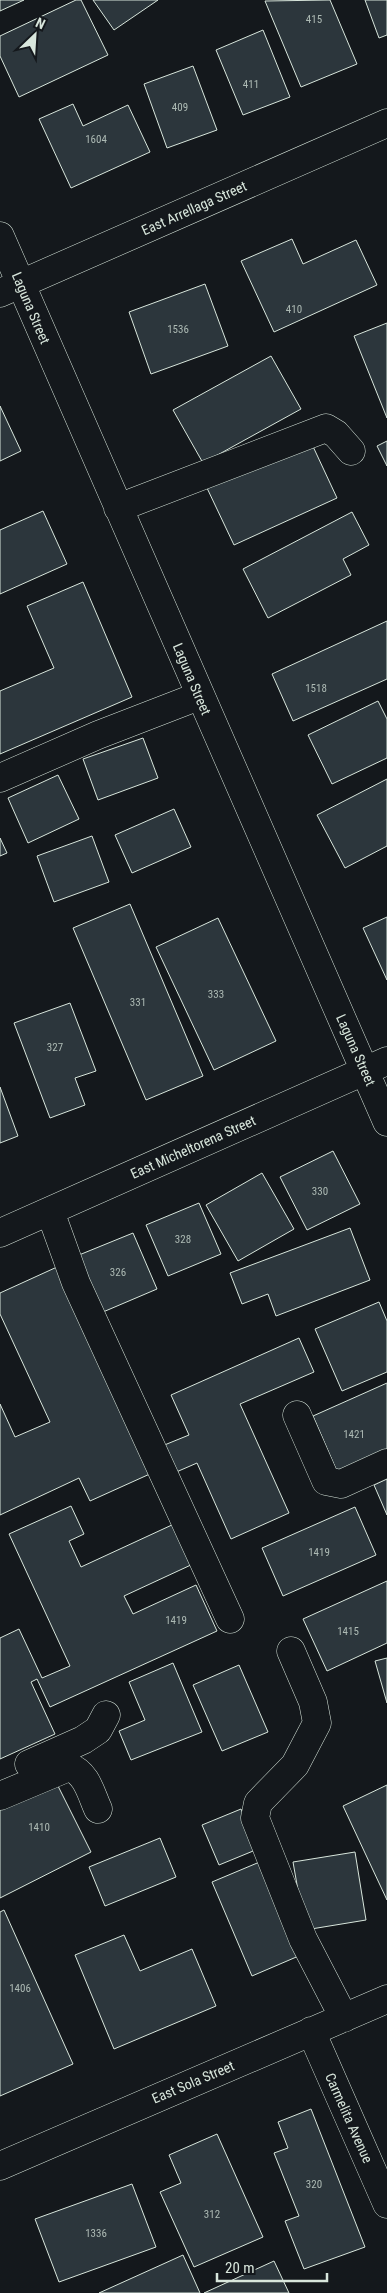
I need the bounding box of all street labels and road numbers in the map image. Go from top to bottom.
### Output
street label: East Arrellaga Street [139,178,249,238]
street label: Laguna Street [9,270,53,346]
street label: Laguna Street [170,641,214,717]
street label: Laguna Street [333,1012,379,1088]
street label: East Micheltorena Street [128,1112,258,1182]
street label: East Sola Street [150,2058,236,2106]
street label: Carmelita Avenue [322,2071,376,2166]

